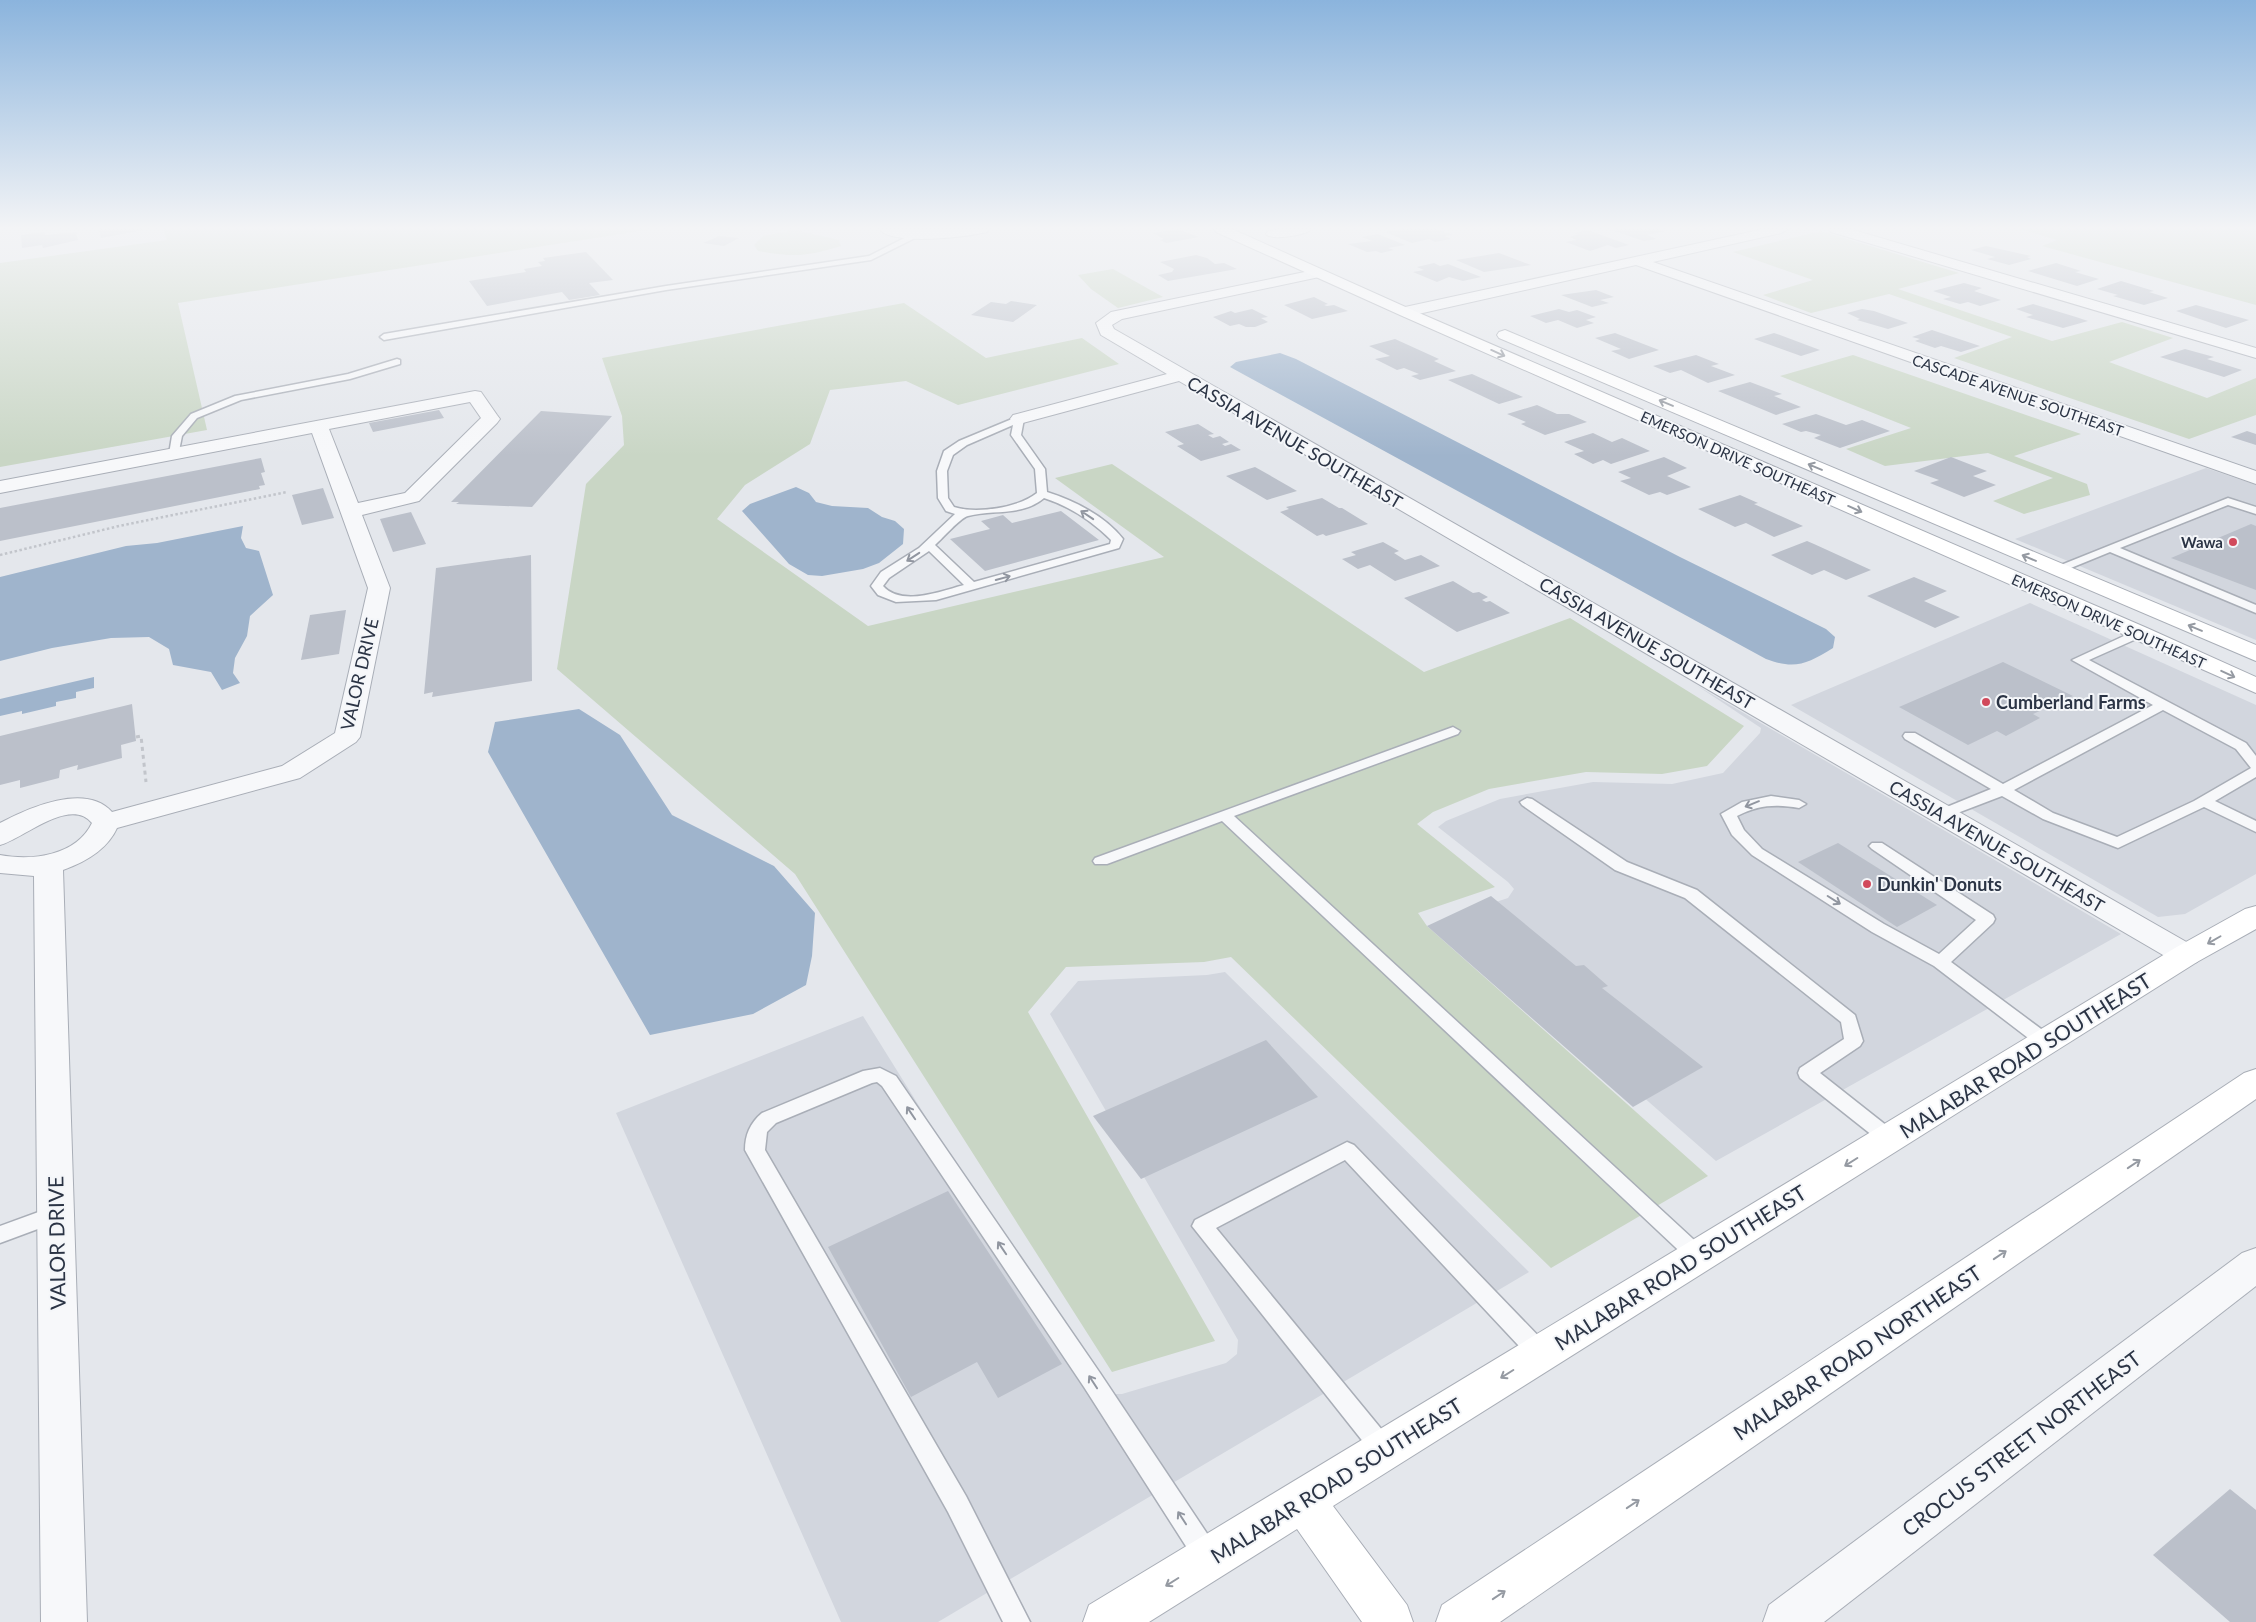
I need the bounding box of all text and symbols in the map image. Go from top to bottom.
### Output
one-way arrow [1490,348,1505,358]
street label: CASCADE AVENUE SOUTHEAST [1910,350,2126,440]
street label: CASSIA AVENUE SOUTHEAST [1183,371,1407,513]
one-way arrow [1659,398,1674,408]
street label: EMERSON DRIVE SOUTHEAST [1638,407,1838,509]
one-way arrow [1808,462,1823,471]
one-way arrow [1847,504,1862,514]
one-way arrow [1080,510,1094,520]
place label: Wawa [2181,533,2223,551]
marker: Wawa [2227,536,2239,548]
one-way arrow [907,552,921,562]
one-way arrow [2022,552,2037,562]
street label: EMERSON DRIVE SOUTHEAST [2009,570,2209,672]
one-way arrow [994,572,1010,582]
street label: CASSIA AVENUE SOUTHEAST [1535,572,1759,714]
street label: VALOR DRIVE [335,616,383,732]
one-way arrow [2188,623,2203,632]
one-way arrow [2220,669,2235,679]
place label: Cumberland Farms [1996,691,2146,713]
marker: Cumberland Farms [1980,696,1992,708]
street label: CASSIA AVENUE SOUTHEAST [1885,775,2109,917]
one-way arrow [1745,800,1760,809]
place label: Dunkin' Donuts [1877,873,2002,895]
marker: Dunkin' Donuts [1861,878,1873,890]
one-way arrow [1826,895,1840,905]
one-way arrow [2207,935,2221,945]
street label: MALABAR ROAD SOUTHEAST [1895,967,2156,1143]
one-way arrow [906,1107,916,1121]
one-way arrow [1845,1157,1859,1167]
one-way arrow [2127,1159,2141,1169]
street label: VALOR DRIVE [42,1176,70,1310]
street label: MALABAR ROAD SOUTHEAST [1550,1179,1811,1355]
one-way arrow [997,1241,1007,1255]
one-way arrow [1993,1250,2007,1260]
street label: MALABAR ROAD NORTHEAST [1728,1259,1986,1445]
street label: CROCUS STREET NORTHEAST [1897,1345,2146,1541]
one-way arrow [1501,1370,1515,1380]
one-way arrow [1088,1376,1098,1390]
street label: MALABAR ROAD SOUTHEAST [1206,1392,1467,1568]
one-way arrow [1626,1498,1640,1508]
one-way arrow [1177,1512,1187,1526]
one-way arrow [1166,1577,1180,1587]
one-way arrow [1492,1590,1506,1600]

